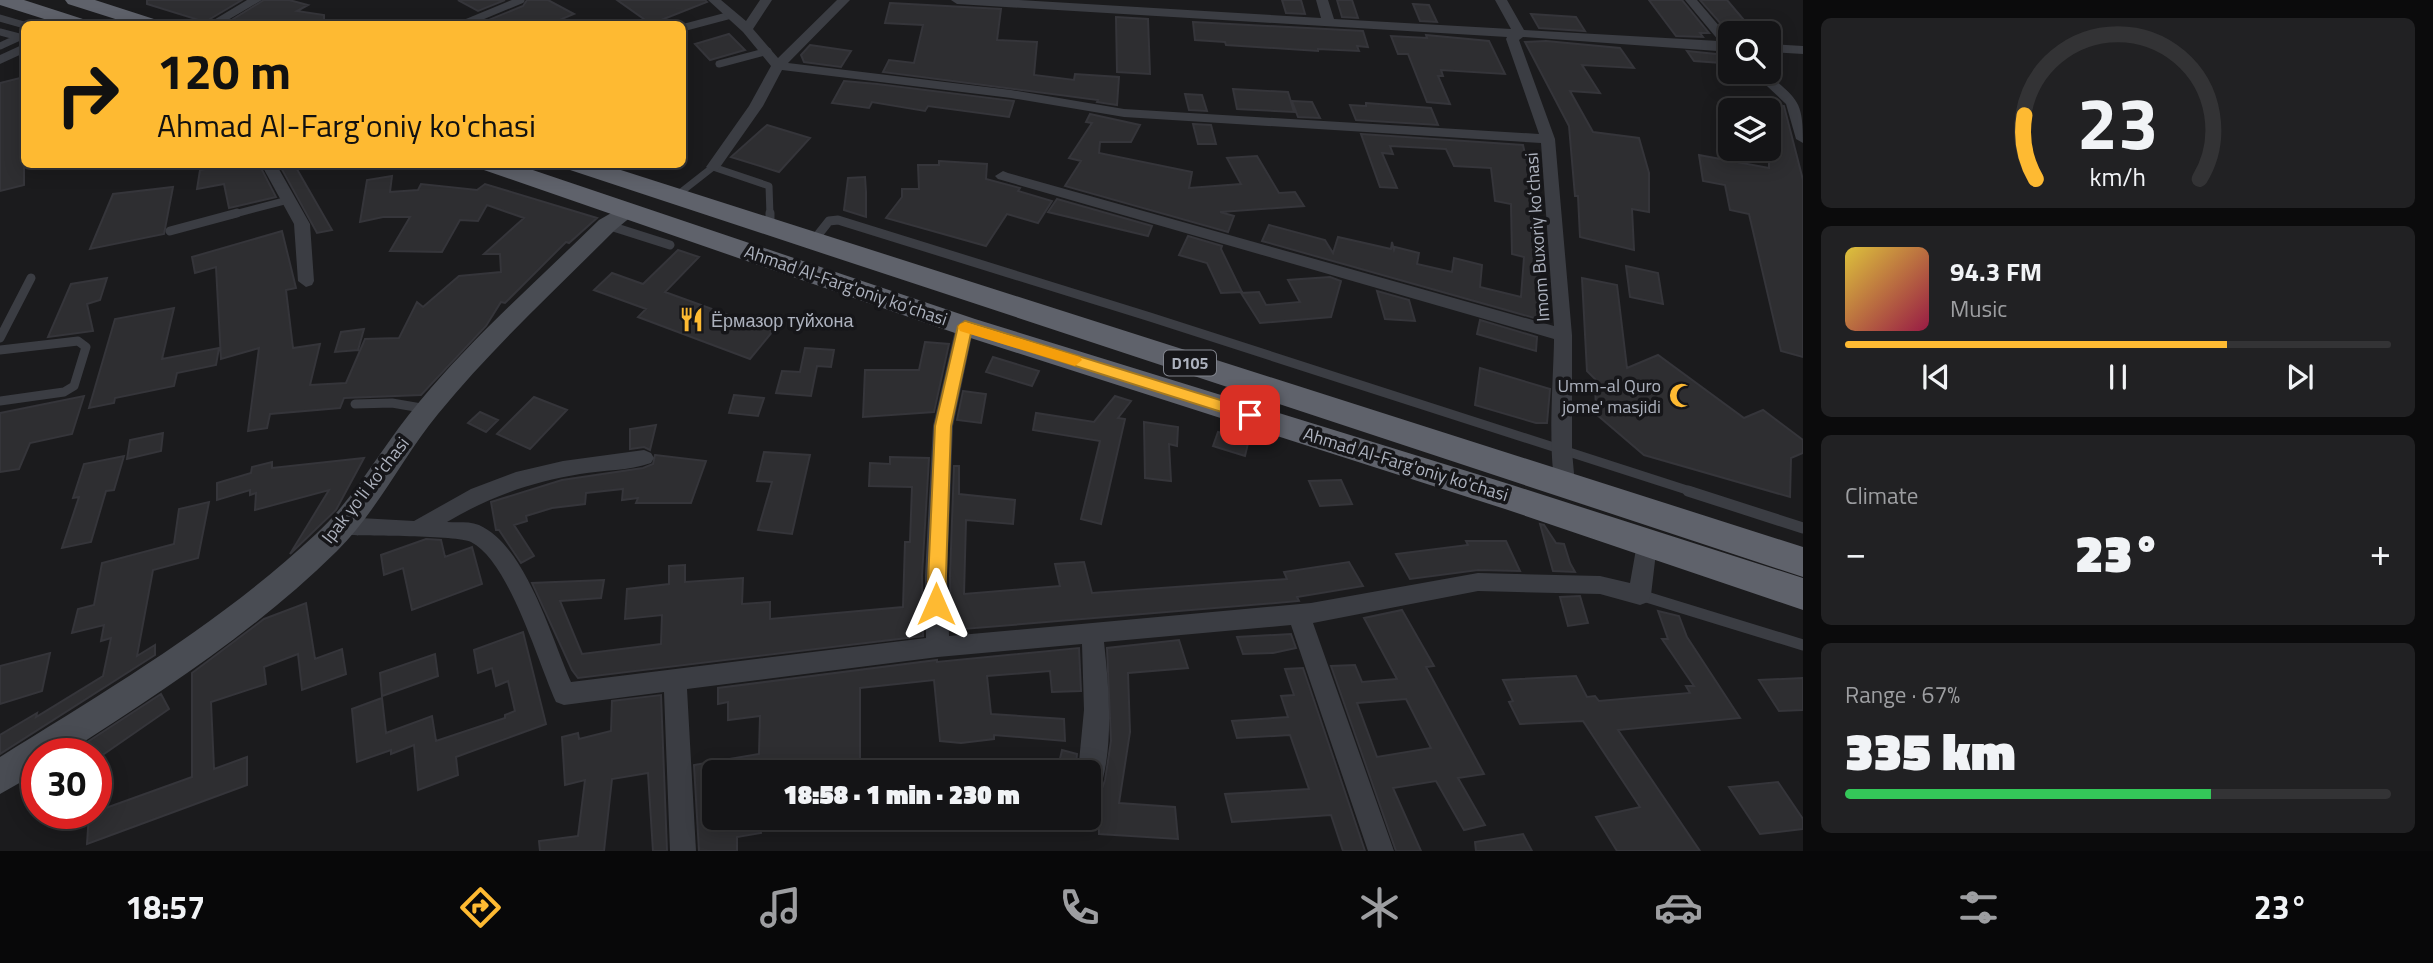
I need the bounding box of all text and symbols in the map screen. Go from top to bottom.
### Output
map controls [1718,21,1781,161]
button: search [1718,21,1781,84]
text: 120 m [157,33,291,108]
icon: right [42,49,133,140]
text: 23 [2077,68,2159,178]
button: layers [1718,98,1781,161]
text: Ahmad Al-Farg'oniy ko'chasi [157,101,536,149]
street label: Imom Buxoriy koʻchasi [1518,151,1556,323]
text: km/h [2090,158,2146,196]
street label: Ahmad Al-Farg'oniy ko'chasi [741,238,951,332]
text: 94.3 FM [1950,252,2042,291]
text: Music [1950,291,2007,326]
restaurant icon: Ёрмазор туйхона [677,306,705,334]
place label: Ёрмазор туйхона [711,307,854,334]
road number: D105 [1164,350,1216,376]
icon: previous [1917,358,1955,396]
icon: pause [2099,358,2137,396]
icon: next [2281,358,2319,396]
place label: Umm-al Quro jome' masjidi [1557,372,1661,420]
mosque icon: Umm-al Quro jome' masjidi [1667,381,1695,409]
pin [1220,385,1280,445]
icon: arrive [1231,396,1269,434]
street label: Ahmad Al-Farg'oniy ko'chasi [1300,420,1512,508]
street label: Ipak yo'li ko'chasi [315,431,415,549]
text: Climate [1845,478,1918,513]
text: 23° [2075,513,2161,592]
text: − [1845,523,1866,581]
text: + [2370,523,2391,581]
position arrow [899,567,973,641]
text: Range · 67% [1845,677,1960,712]
text: 335 km [1845,711,2016,790]
speed limit sign: 30 [21,738,112,829]
text: 18:58 · 1 min · 230 m [783,775,1020,814]
text: 18:57 [125,883,205,931]
icon: directions [456,883,505,932]
icon: music [756,883,805,932]
icon: phone [1055,883,1104,932]
icon: climate [1355,883,1404,932]
icon: car [1654,883,1703,932]
icon: filters [1954,883,2003,932]
text: 23° [2254,883,2308,931]

